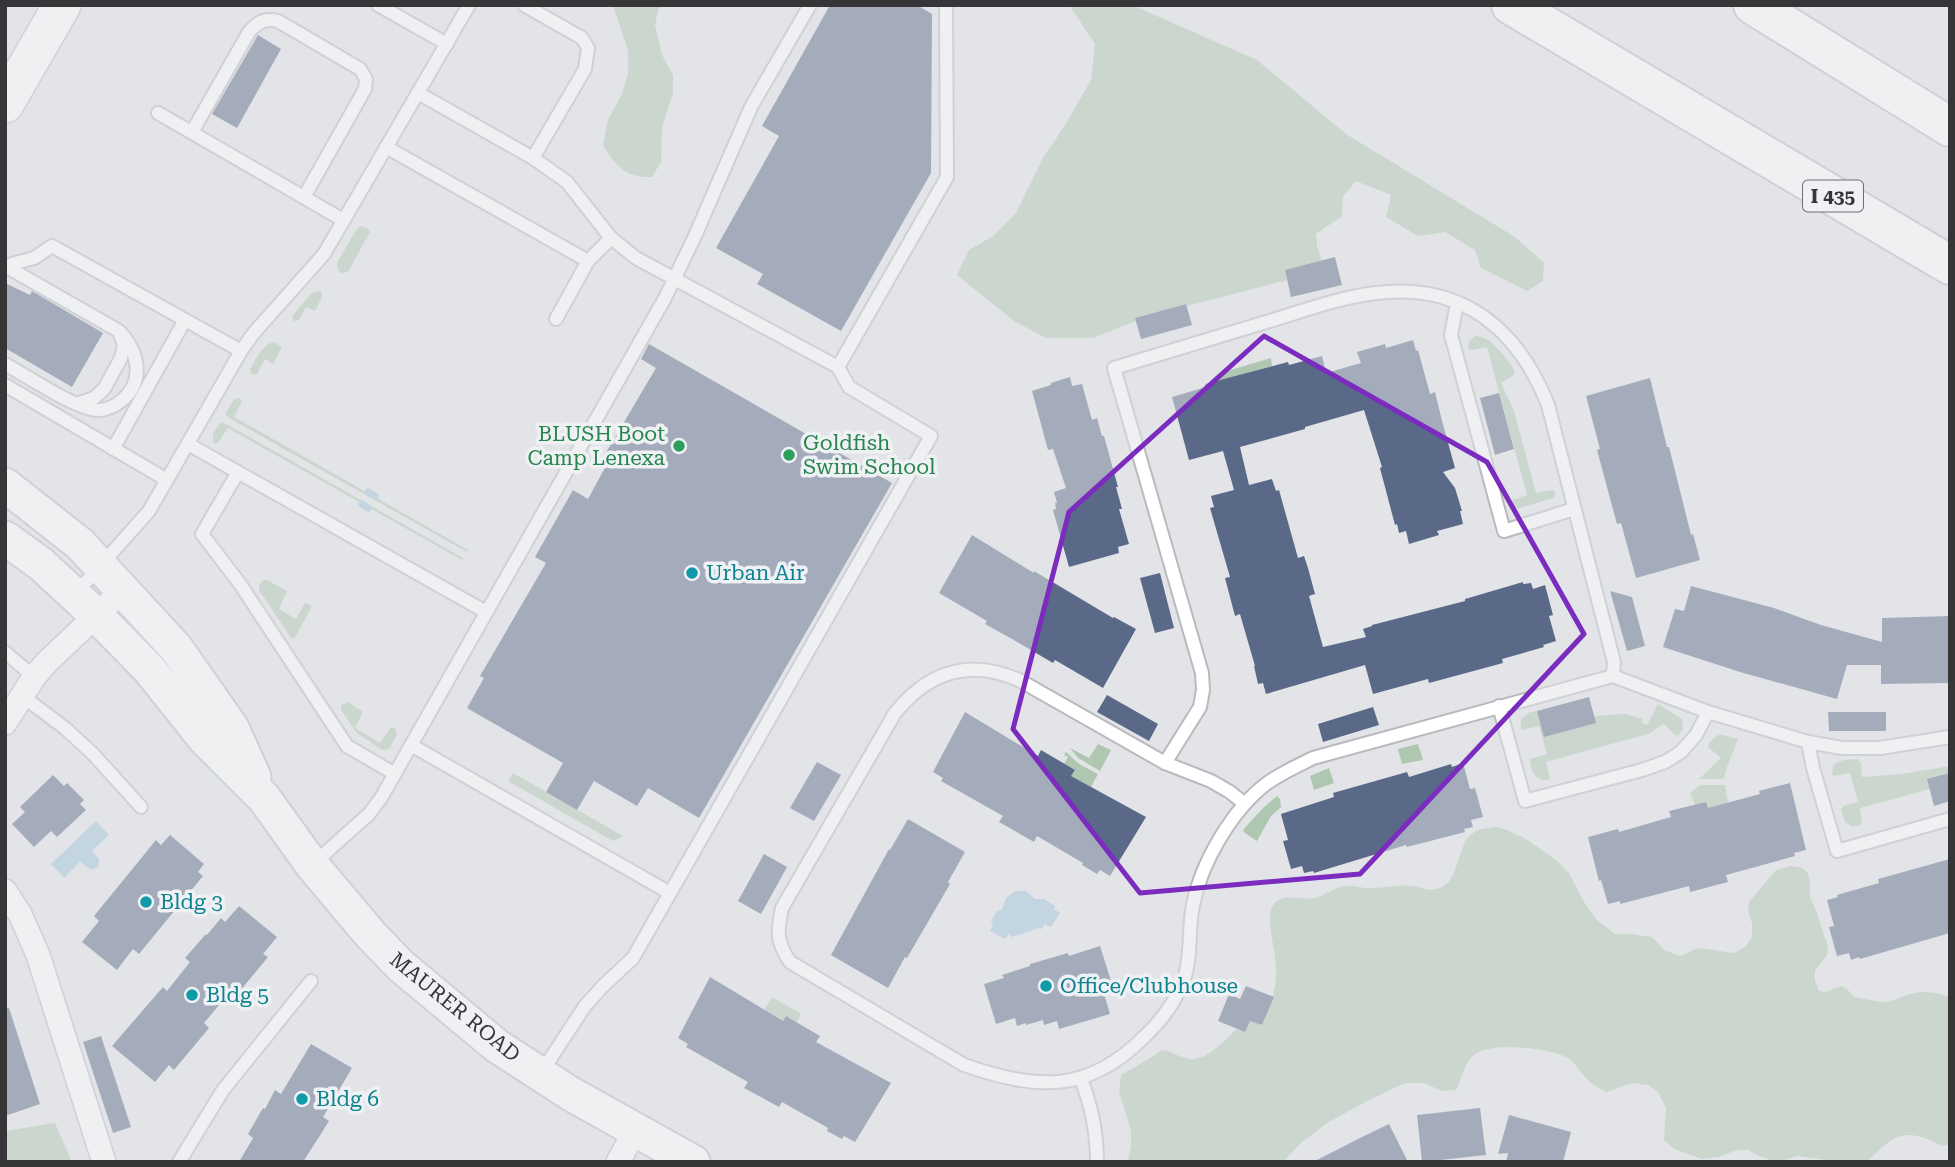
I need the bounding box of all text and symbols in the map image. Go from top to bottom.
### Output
road number: I 435 [1803,180,1863,212]
place label: BLUSH Boot Camp Lenexa [527,422,666,470]
place label: Goldfish Swim School [803,431,936,479]
marker: BLUSH Boot Camp Lenexa [671,438,687,454]
marker: Goldfish Swim School [781,447,797,463]
place label: Urban Air [706,561,805,585]
marker: Urban Air [684,565,700,581]
place label: Bldg 3 [160,890,223,914]
marker: Bldg 3 [138,894,154,910]
street label: MAURER ROAD [385,947,525,1067]
place label: Office/Clubhouse [1060,974,1238,998]
marker: Office/Clubhouse [1038,978,1054,994]
place label: Bldg 5 [206,983,269,1007]
marker: Bldg 5 [184,987,200,1003]
place label: Bldg 6 [316,1087,379,1111]
marker: Bldg 6 [294,1091,310,1107]

